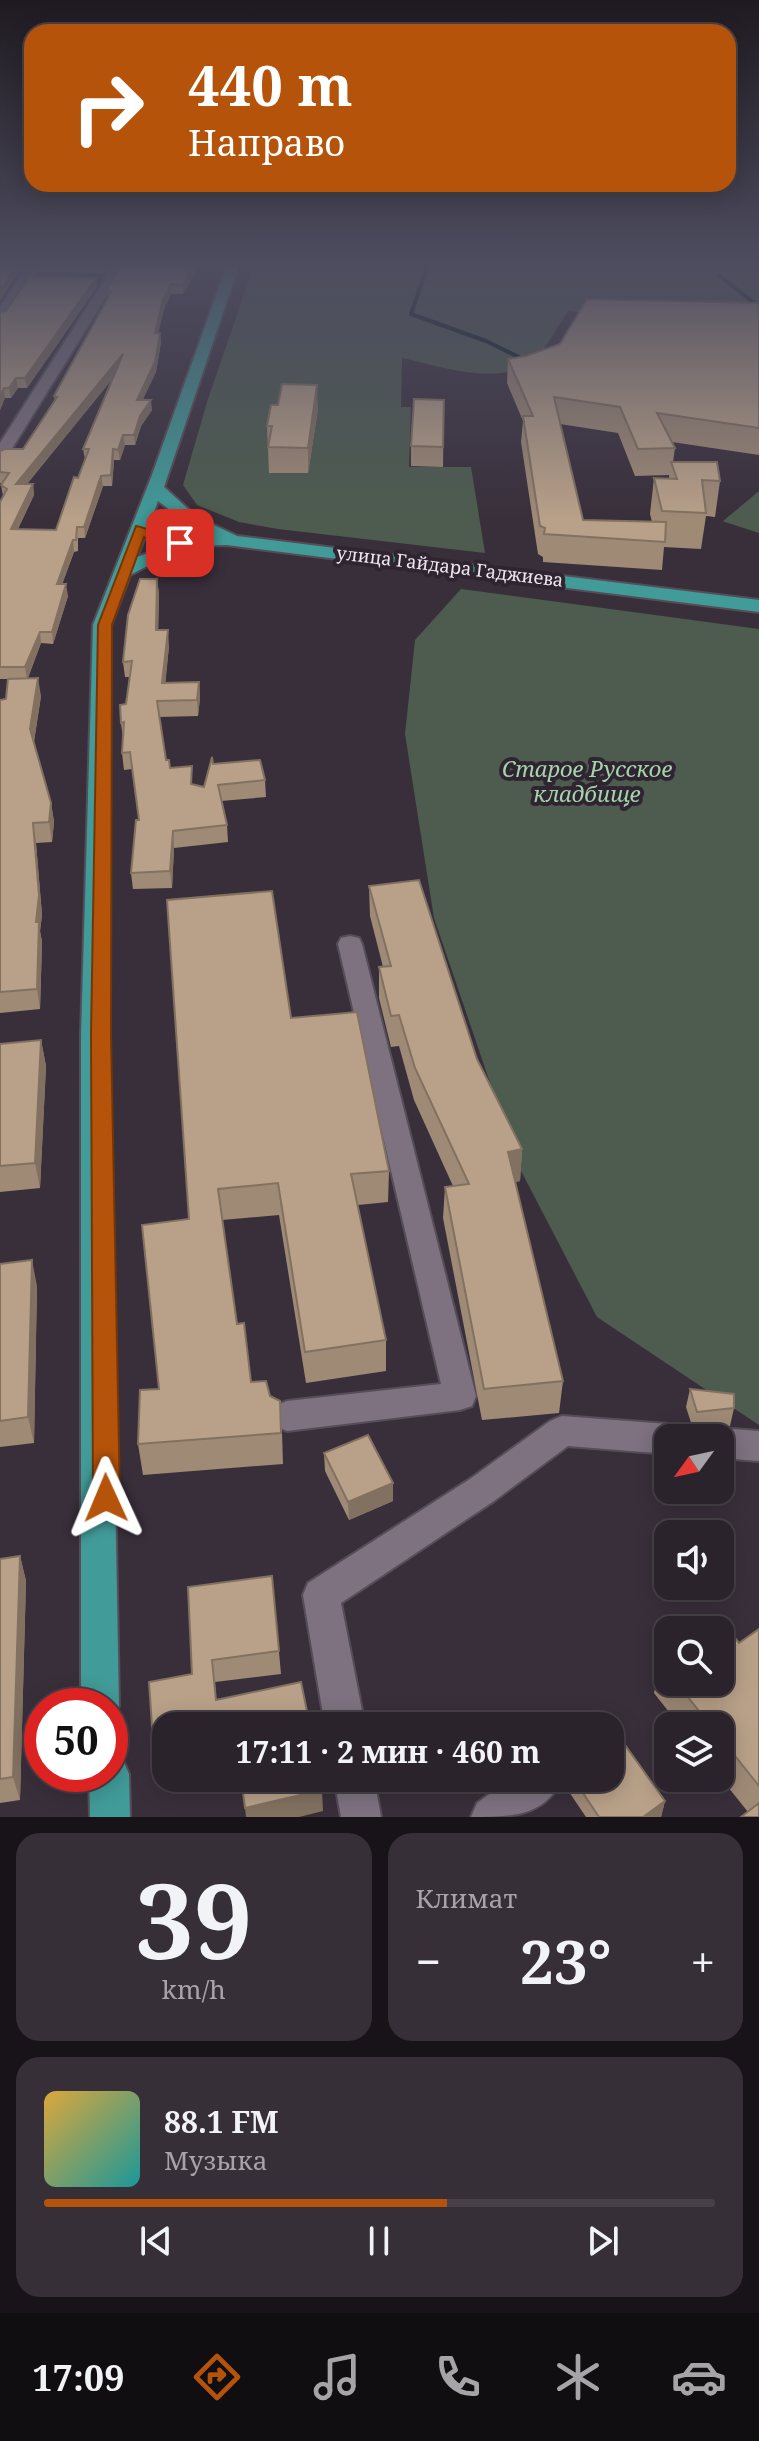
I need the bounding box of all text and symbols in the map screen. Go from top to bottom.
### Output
text: 440 m [188,46,353,122]
icon: right [56,56,160,160]
text: Направо [188,118,345,167]
pin [146,509,214,577]
icon: arrive [158,521,202,565]
street label: улица Гайдара Гаджиева [335,540,565,592]
park label: Старое Русское кладбище [502,753,672,808]
north arrow [654,1424,734,1504]
map controls [654,1424,734,1792]
position arrow [64,1456,148,1540]
button: sound [654,1520,734,1600]
button: search [654,1616,734,1696]
speed limit sign: 50 [24,1688,128,1792]
button: layers [654,1712,734,1792]
text: 17:11 · 2 мин · 460 m [236,1731,540,1772]
text: 39 [135,1848,253,1989]
text: Климат [416,1880,517,1916]
text: 23° [520,1920,612,2002]
text: − [416,1931,441,1991]
text: + [690,1931,715,1991]
text: km/h [162,1971,226,2007]
text: 88.1 FM [164,2101,279,2142]
text: Музыка [164,2142,268,2178]
icon: previous [134,2219,178,2263]
icon: pause [357,2219,401,2263]
icon: next [581,2219,625,2263]
icon: directions [189,2349,245,2405]
icon: music [309,2349,365,2405]
icon: phone [430,2349,486,2405]
icon: climate [550,2349,606,2405]
icon: car [671,2349,727,2405]
text: 17:09 [32,2353,125,2402]

